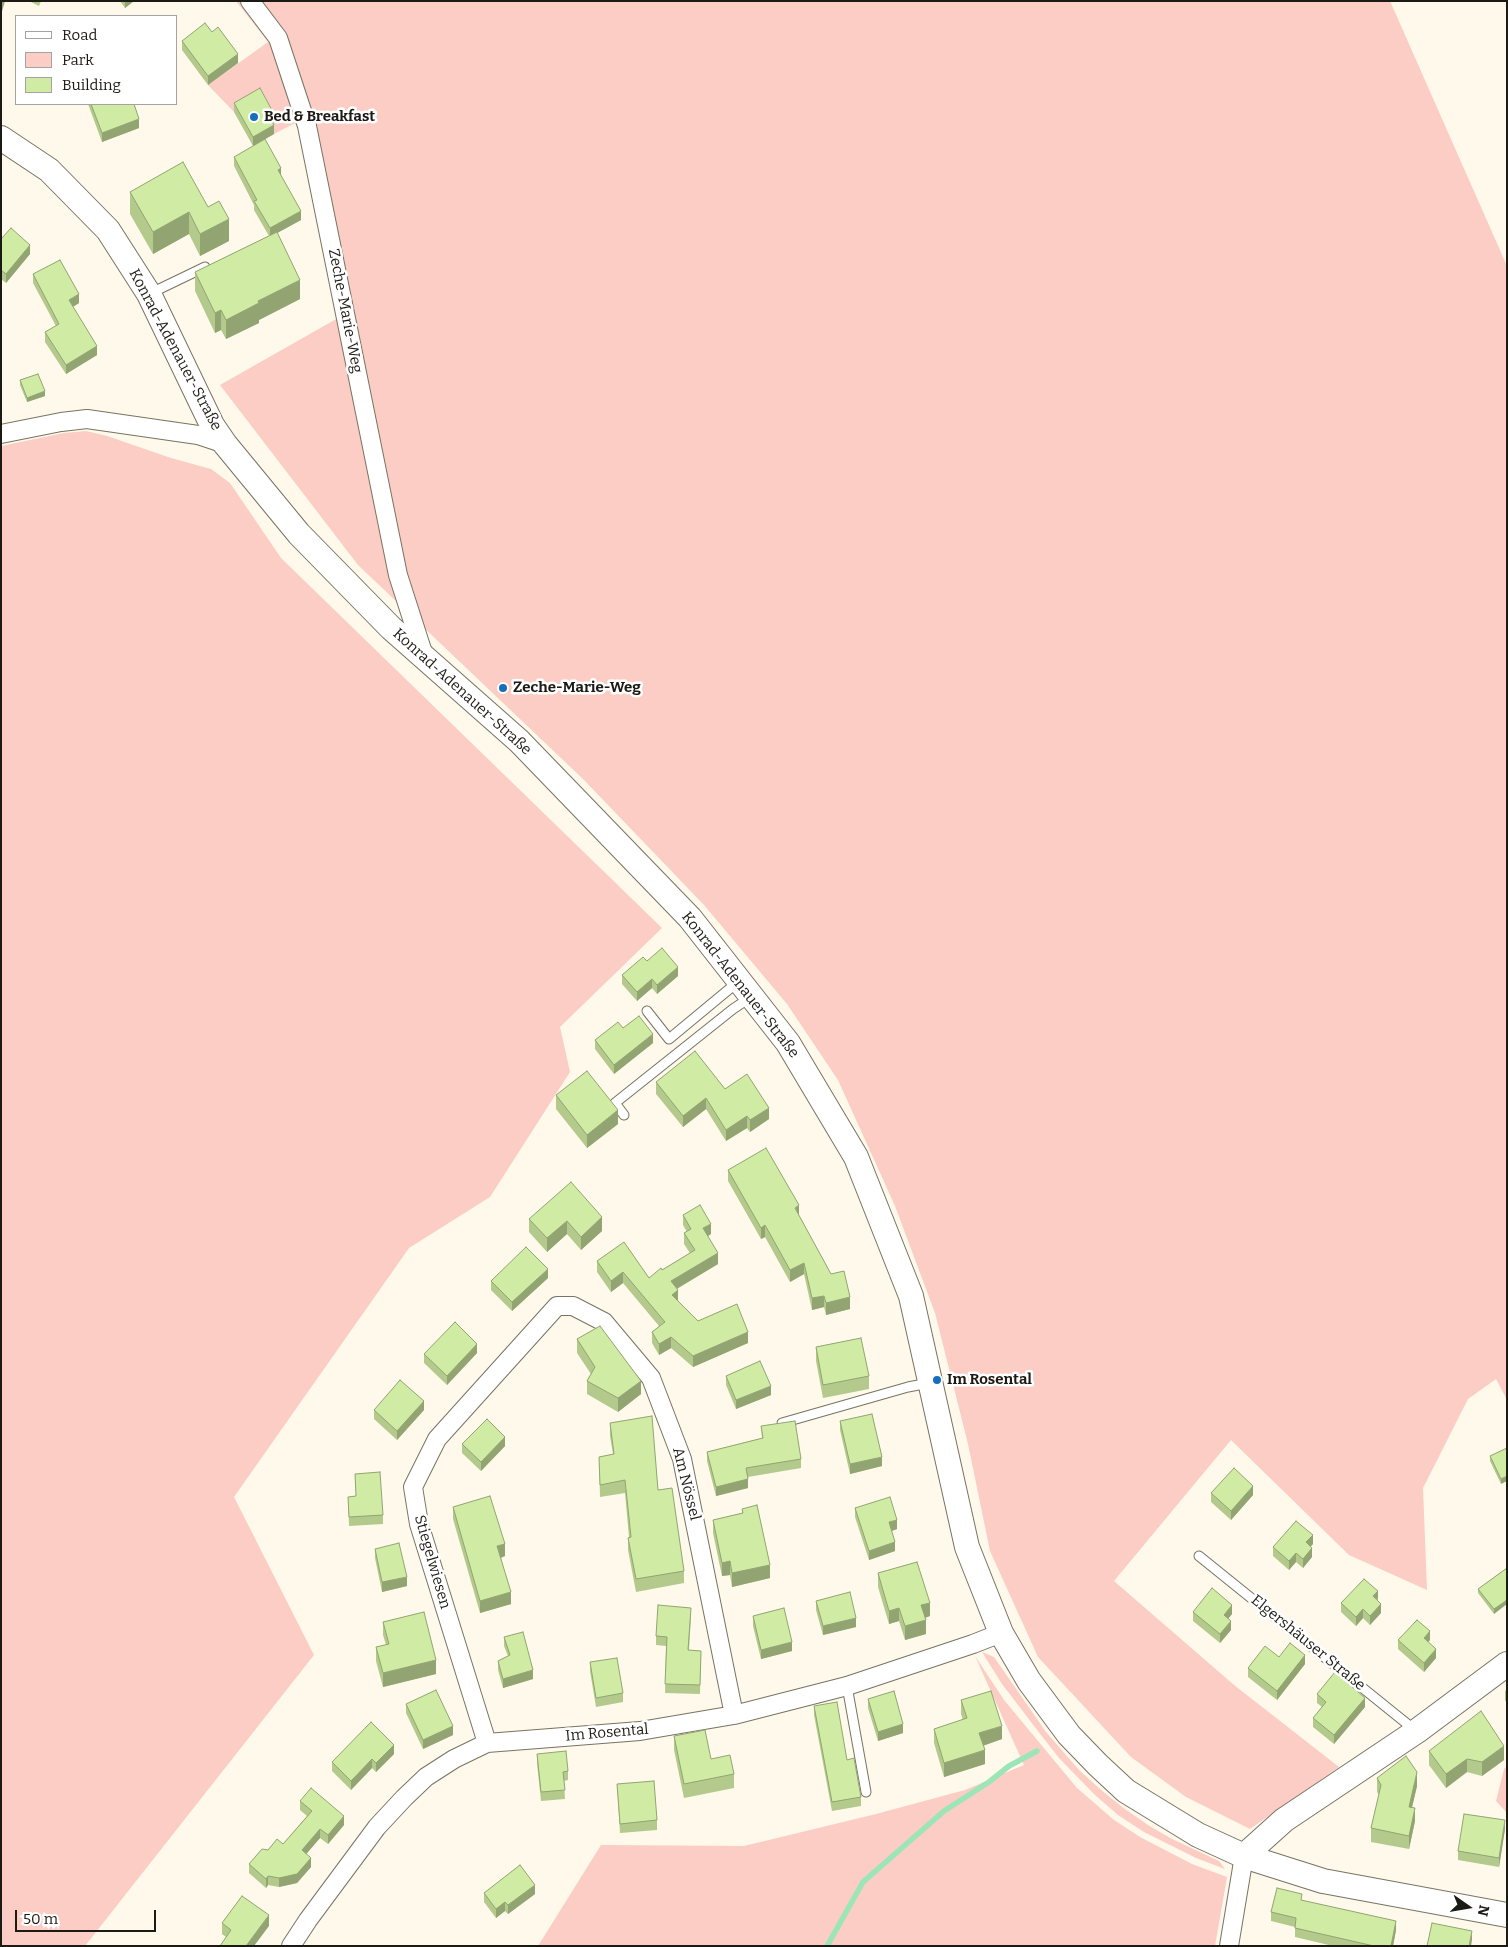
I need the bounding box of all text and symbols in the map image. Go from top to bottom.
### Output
legend [15,15,178,105]
text: Road [62,26,97,44]
text: Park [62,51,94,69]
text: Building [62,76,121,94]
place label: Bed & Breakfast [264,108,375,126]
marker: Bed & Breakfast [248,111,260,123]
street label: Zeche-Marie-Weg [324,247,366,375]
street label: Konrad-Adenauer-Straße [125,266,225,434]
street label: Konrad-Adenauer-Straße [389,625,535,759]
place label: Zeche-Marie-Weg [513,679,641,697]
marker: Zeche-Marie-Weg [497,682,509,694]
street label: Konrad-Adenauer-Straße [677,908,803,1062]
place label: Im Rosental [947,1371,1032,1389]
marker: Im Rosental [931,1374,943,1386]
street label: Am Nössel [668,1446,704,1522]
street label: Stiegelwiesen [410,1513,454,1611]
street label: Elgershäuser Straße [1247,1591,1369,1695]
street label: Im Rosental [565,1720,649,1746]
north arrow [1443,1882,1493,1932]
scale bar [18,1900,159,1932]
text: N [1474,1903,1493,1918]
text: 50 m [23,1910,58,1928]

